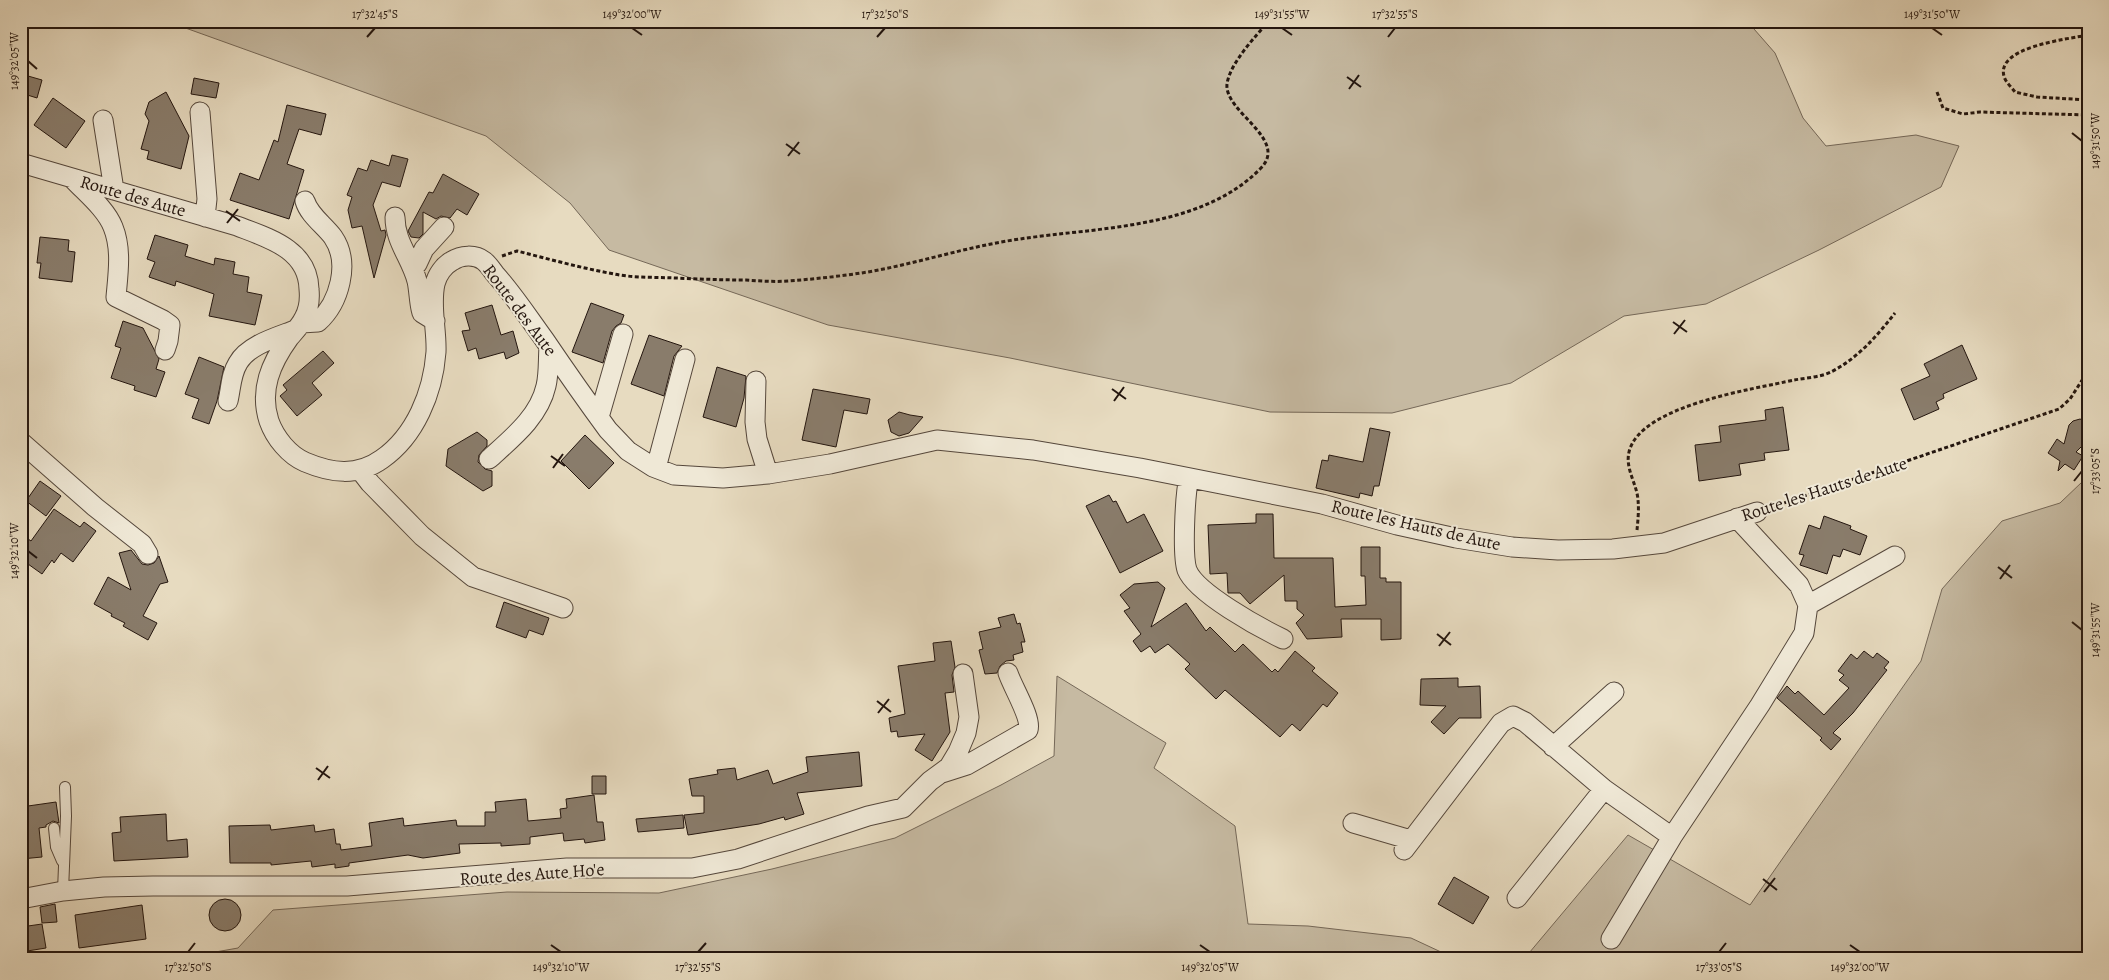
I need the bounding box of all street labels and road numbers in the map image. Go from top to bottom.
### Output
street label: Route des Aute [77,169,189,223]
street label: Route des Aute [478,259,562,361]
street label: Route les Hauts de Aute [1738,451,1910,527]
street label: Route les Hauts de Aute [1329,494,1503,556]
street label: Route des Aute Ho'e [459,857,605,891]

